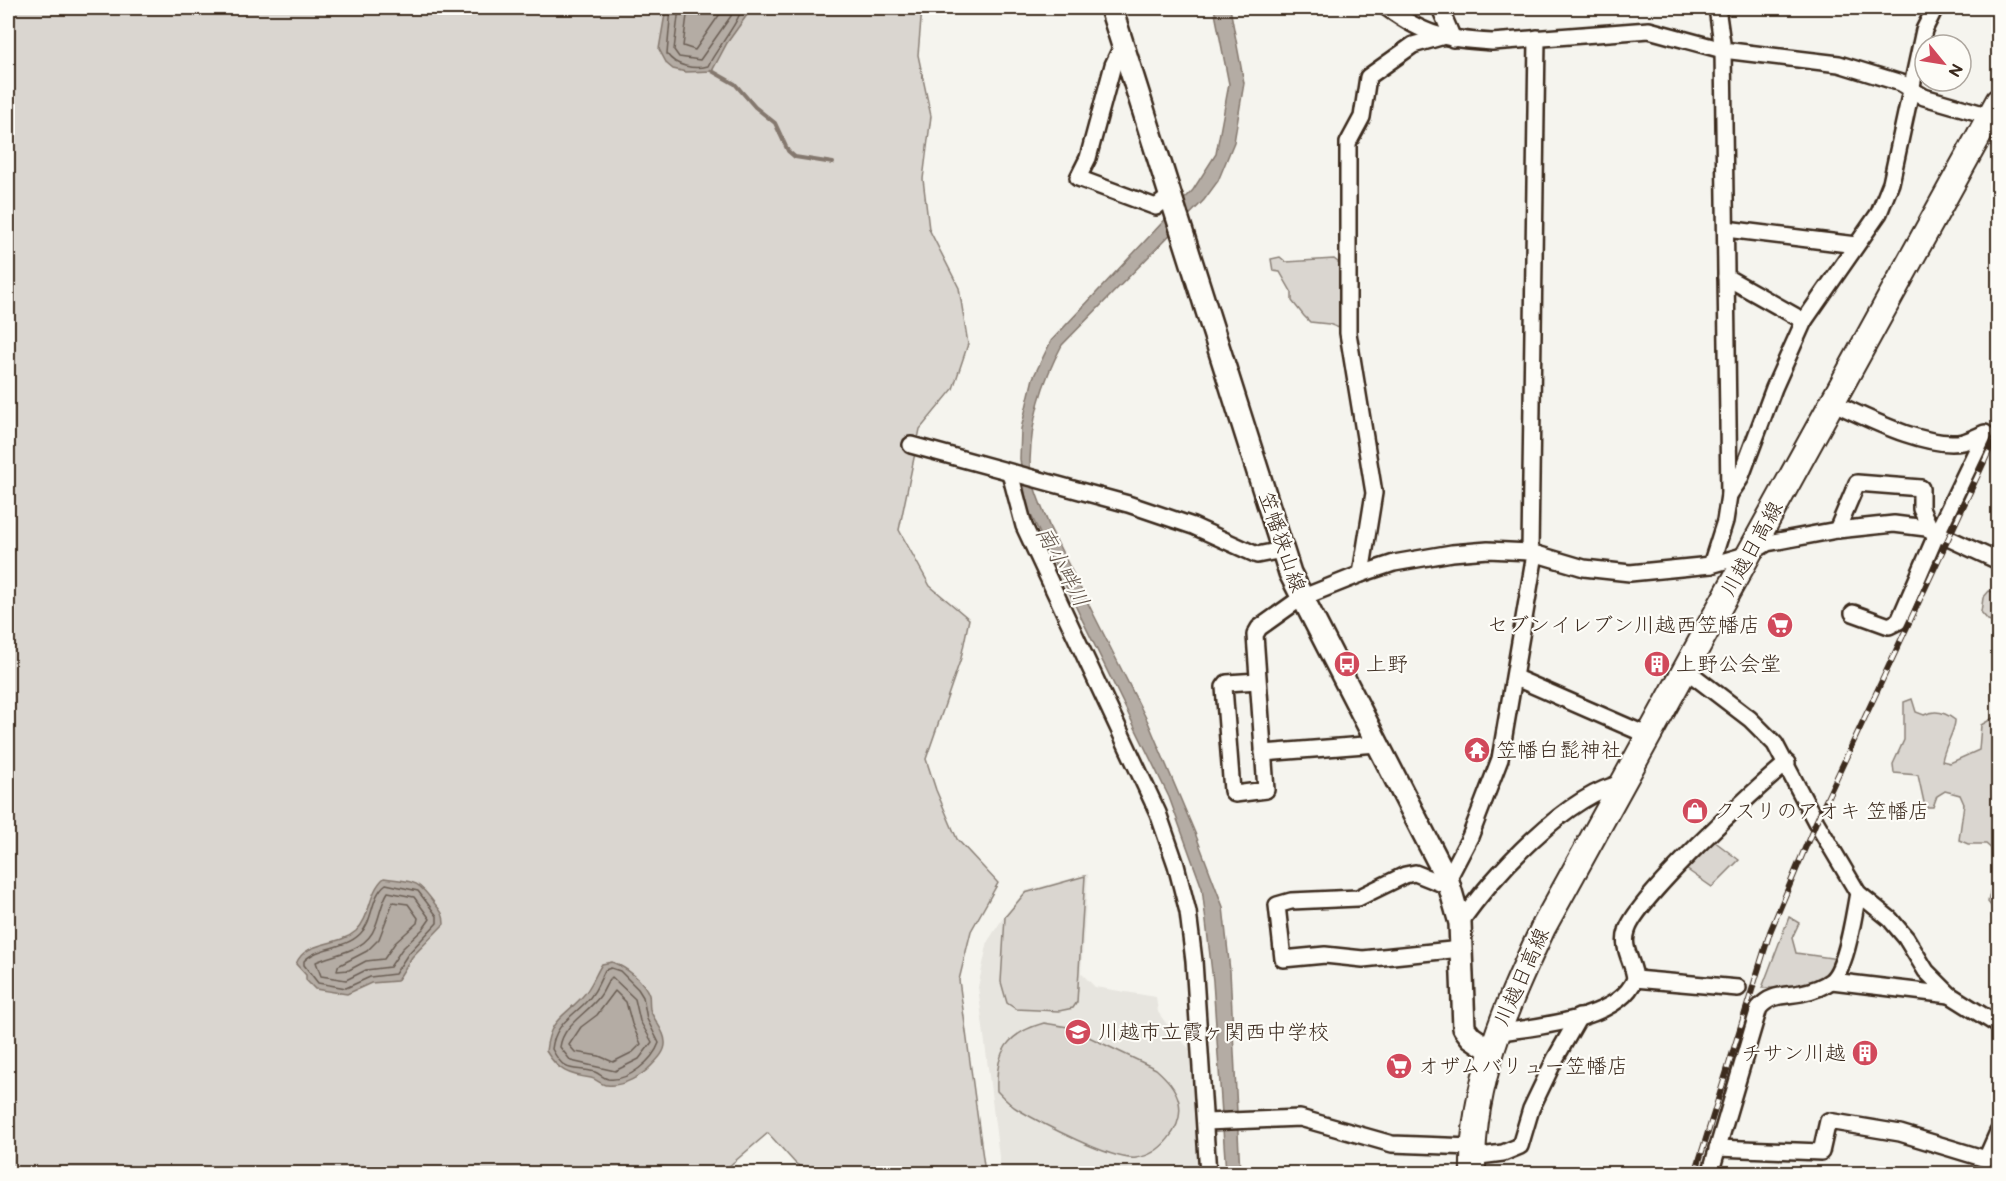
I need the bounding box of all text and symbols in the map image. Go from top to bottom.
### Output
north arrow [1913,33,1973,93]
text: N [1943,60,1966,80]
street label: 笠幡狭山線 [1253,488,1311,596]
street label: 川越日高線 [1716,497,1788,601]
water label: 南小畔川 [1029,522,1095,612]
supermarket icon: セブンイレブン川越西笠幡店 [1765,610,1795,640]
place label: セブンイレブン川越西笠幡店 [1487,613,1760,638]
bus stop icon: 上野 [1332,649,1362,679]
building icon: 上野公会堂 [1642,649,1672,679]
place label: 上野 [1366,652,1408,677]
place label: 上野公会堂 [1676,652,1781,677]
temple icon: 笠幡白髭神社 [1462,735,1492,765]
place label: 笠幡白髭神社 [1496,738,1622,763]
shop icon: クスリのアオキ 笠幡店 [1680,796,1710,826]
place label: クスリのアオキ 笠幡店 [1714,799,1929,824]
street label: 川越日高線 [1489,924,1555,1030]
school or university icon: 川越市立霞ヶ関西中学校 [1063,1017,1093,1047]
place label: 川越市立霞ヶ関西中学校 [1098,1020,1329,1045]
building icon: チサン川越 [1850,1038,1880,1068]
place label: チサン川越 [1741,1041,1846,1066]
supermarket icon: オザムバリュー笠幡店 [1384,1051,1414,1081]
place label: オザムバリュー笠幡店 [1418,1054,1628,1079]

